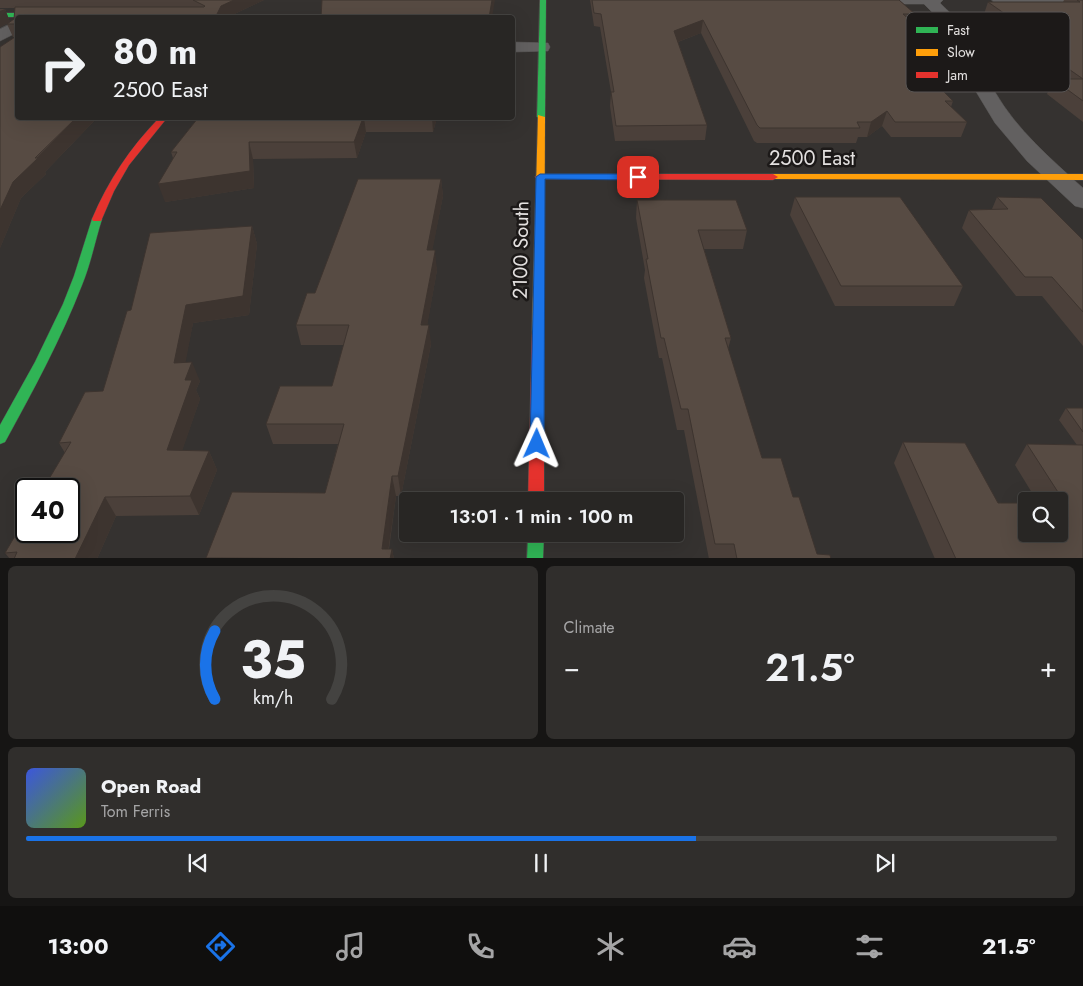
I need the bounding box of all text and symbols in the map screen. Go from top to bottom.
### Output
legend [906,12,1070,92]
text: Fast [947,20,970,40]
text: 80 m [113,27,197,77]
icon: right [30,35,95,100]
text: Slow [947,42,975,62]
text: Jam [945,65,968,85]
text: 2500 East [113,73,208,105]
street label: 2500 East [769,144,855,173]
pin [617,156,659,198]
icon: arrive [624,163,652,191]
street label: 2100 South [506,201,536,299]
position arrow [510,417,562,469]
speed limit sign: 40 [15,478,80,543]
map controls [1018,492,1068,542]
button: search [1018,492,1068,542]
text: 13:01 · 1 min · 100 m [450,503,633,530]
text: Climate [564,616,615,639]
text: 35 [240,622,306,698]
text: 21.5° [765,640,854,695]
text: − [564,647,580,688]
text: + [1040,647,1057,688]
text: km/h [253,685,293,711]
text: Open Road [101,773,201,800]
text: Tom Ferris [101,800,170,823]
icon: previous [184,849,212,877]
icon: pause [527,849,555,877]
icon: next [871,849,899,877]
icon: directions [203,929,238,964]
icon: music [333,929,368,964]
icon: phone [463,929,498,964]
icon: climate [593,929,628,964]
icon: car [722,929,757,964]
icon: filters [852,929,887,964]
text: 13:00 [47,930,108,962]
text: 21.5° [982,930,1036,962]

